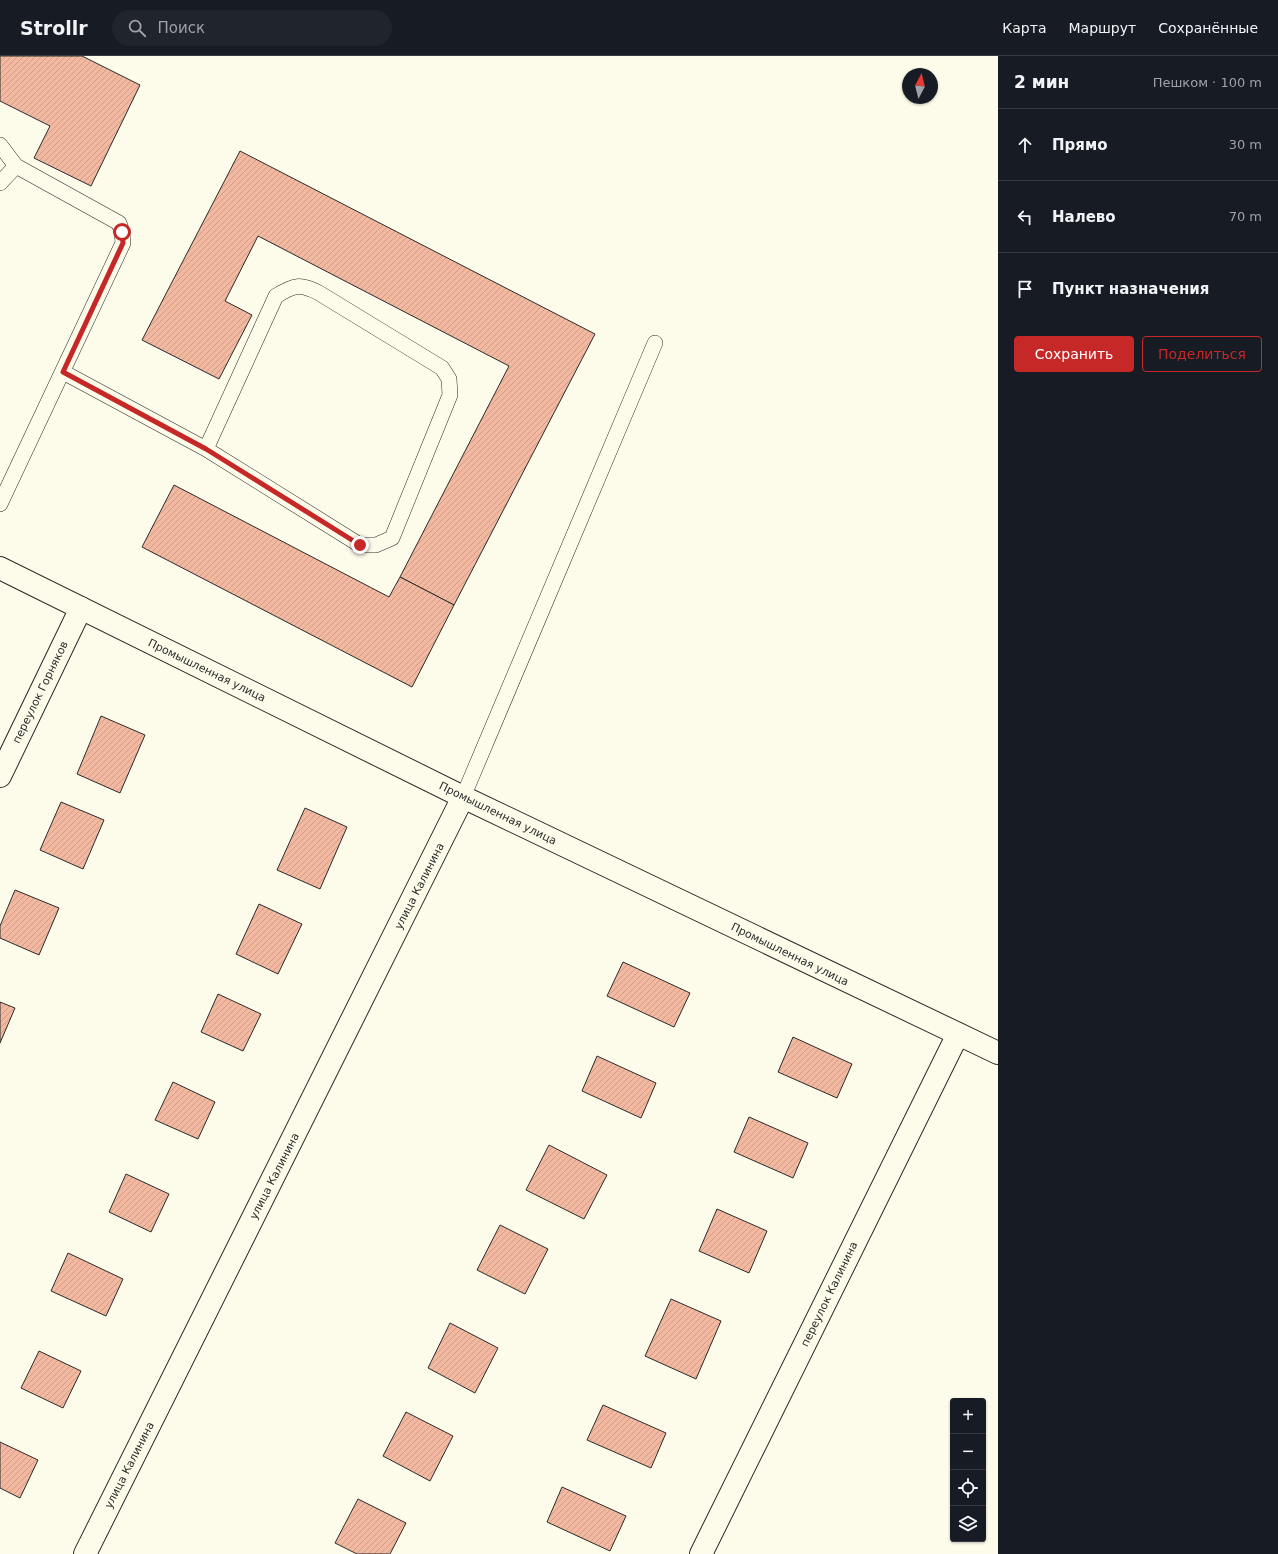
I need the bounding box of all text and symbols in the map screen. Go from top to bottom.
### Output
search box [112,10,392,46]
text: Strollr [20,17,88,39]
icon: search [126,17,148,39]
text: Поиск [158,19,205,37]
text: Карта [1002,20,1046,36]
text: Маршрут [1068,20,1136,36]
text: Сохранённые [1158,20,1258,36]
north arrow [902,68,938,104]
text: 2 мин [1014,72,1069,92]
text: Пешком · 100 m [1153,75,1262,90]
icon: ahead [1014,134,1036,156]
text: Прямо [1052,136,1108,154]
text: 30 m [1229,137,1262,152]
icon: left [1014,206,1036,228]
text: Налево [1052,208,1116,226]
text: 70 m [1229,209,1262,224]
route start [113,223,131,241]
icon: arrive [1014,278,1036,300]
text: Пункт назначения [1052,280,1209,298]
button: Сохранить [1014,336,1134,372]
button: Поделиться [1142,336,1262,372]
route end [351,536,369,554]
street label: Промышленная улица [146,636,268,705]
street label: переулок Горняков [10,639,71,745]
street label: Промышленная улица [437,779,559,848]
street label: улица Калинина [392,841,447,932]
street label: Промышленная улица [729,920,851,989]
street label: улица Калинина [247,1131,302,1222]
street label: переулок Калинина [798,1240,861,1349]
map controls [950,1398,986,1542]
button: + [950,1398,986,1434]
street label: улица Калинина [102,1420,157,1511]
button: − [950,1434,986,1470]
button: locate [950,1470,986,1506]
button: layers [950,1506,986,1542]

